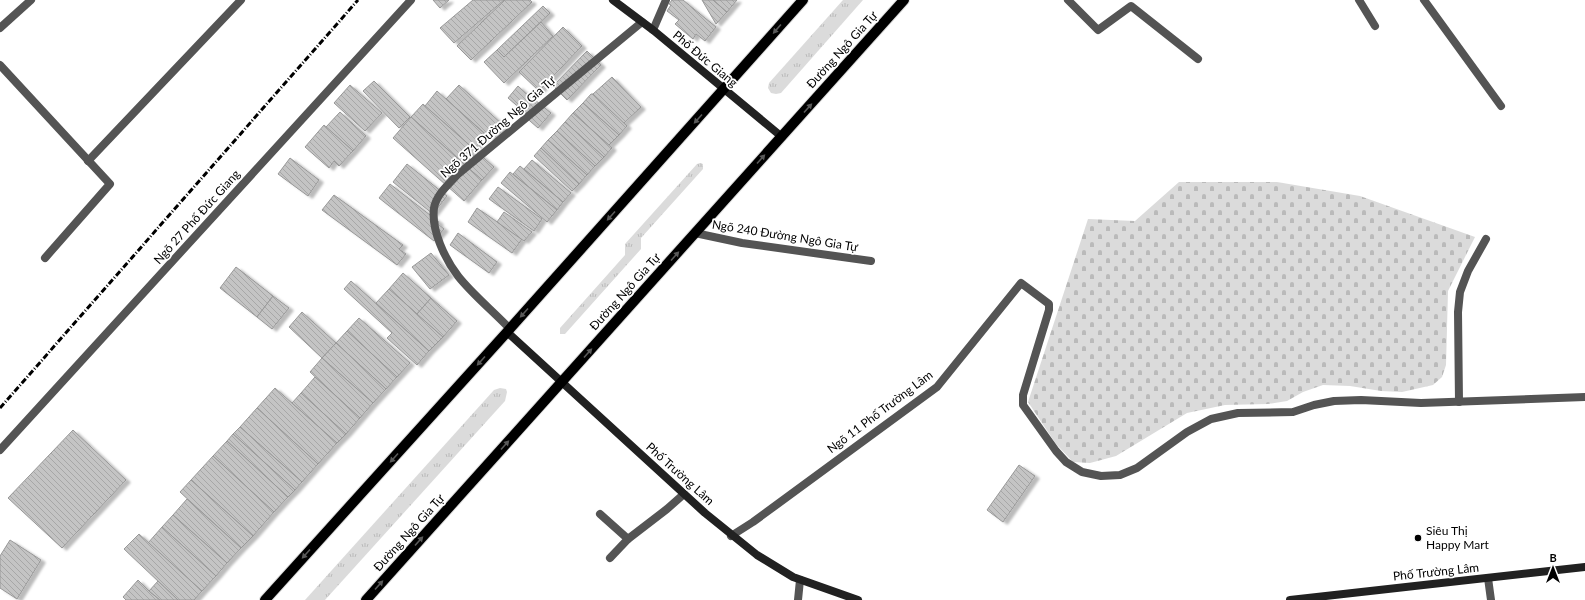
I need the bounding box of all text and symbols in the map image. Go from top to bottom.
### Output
street label: Đường Ngô Gia Tự [803,8,880,91]
one-way arrow [773,24,782,35]
street label: Phố Đức Giang [670,27,741,90]
street label: Ngõ 371 Đường Ngô Gia Tự [437,72,559,181]
one-way arrow [803,102,812,113]
one-way arrow [693,114,702,124]
one-way arrow [757,154,766,165]
street label: Ngõ 27 Phố Đức Giang [150,166,243,267]
one-way arrow [606,211,616,221]
street label: Ngõ 240 Đường Ngô Gia Tự [711,217,860,255]
street label: Đường Ngô Gia Tự [586,250,663,333]
one-way arrow [670,251,679,261]
one-way arrow [520,307,529,318]
one-way arrow [583,348,592,358]
one-way arrow [476,356,485,366]
street label: Ngõ 11 Phố Trường Lâm [824,367,936,456]
one-way arrow [501,439,510,450]
street label: Phố Trường Lâm [643,439,718,508]
one-way arrow [389,452,398,463]
street label: Đường Ngô Gia Tự [370,491,447,574]
place label: Siêu Thị Happy Mart [1426,523,1490,552]
marker: Siêu Thị Happy Mart [1413,533,1423,543]
one-way arrow [414,536,423,546]
north arrow [1533,548,1573,588]
one-way arrow [302,549,311,559]
text: B [1549,551,1557,564]
street label: Phố Trường Lâm [1392,560,1480,583]
one-way arrow [374,580,384,590]

